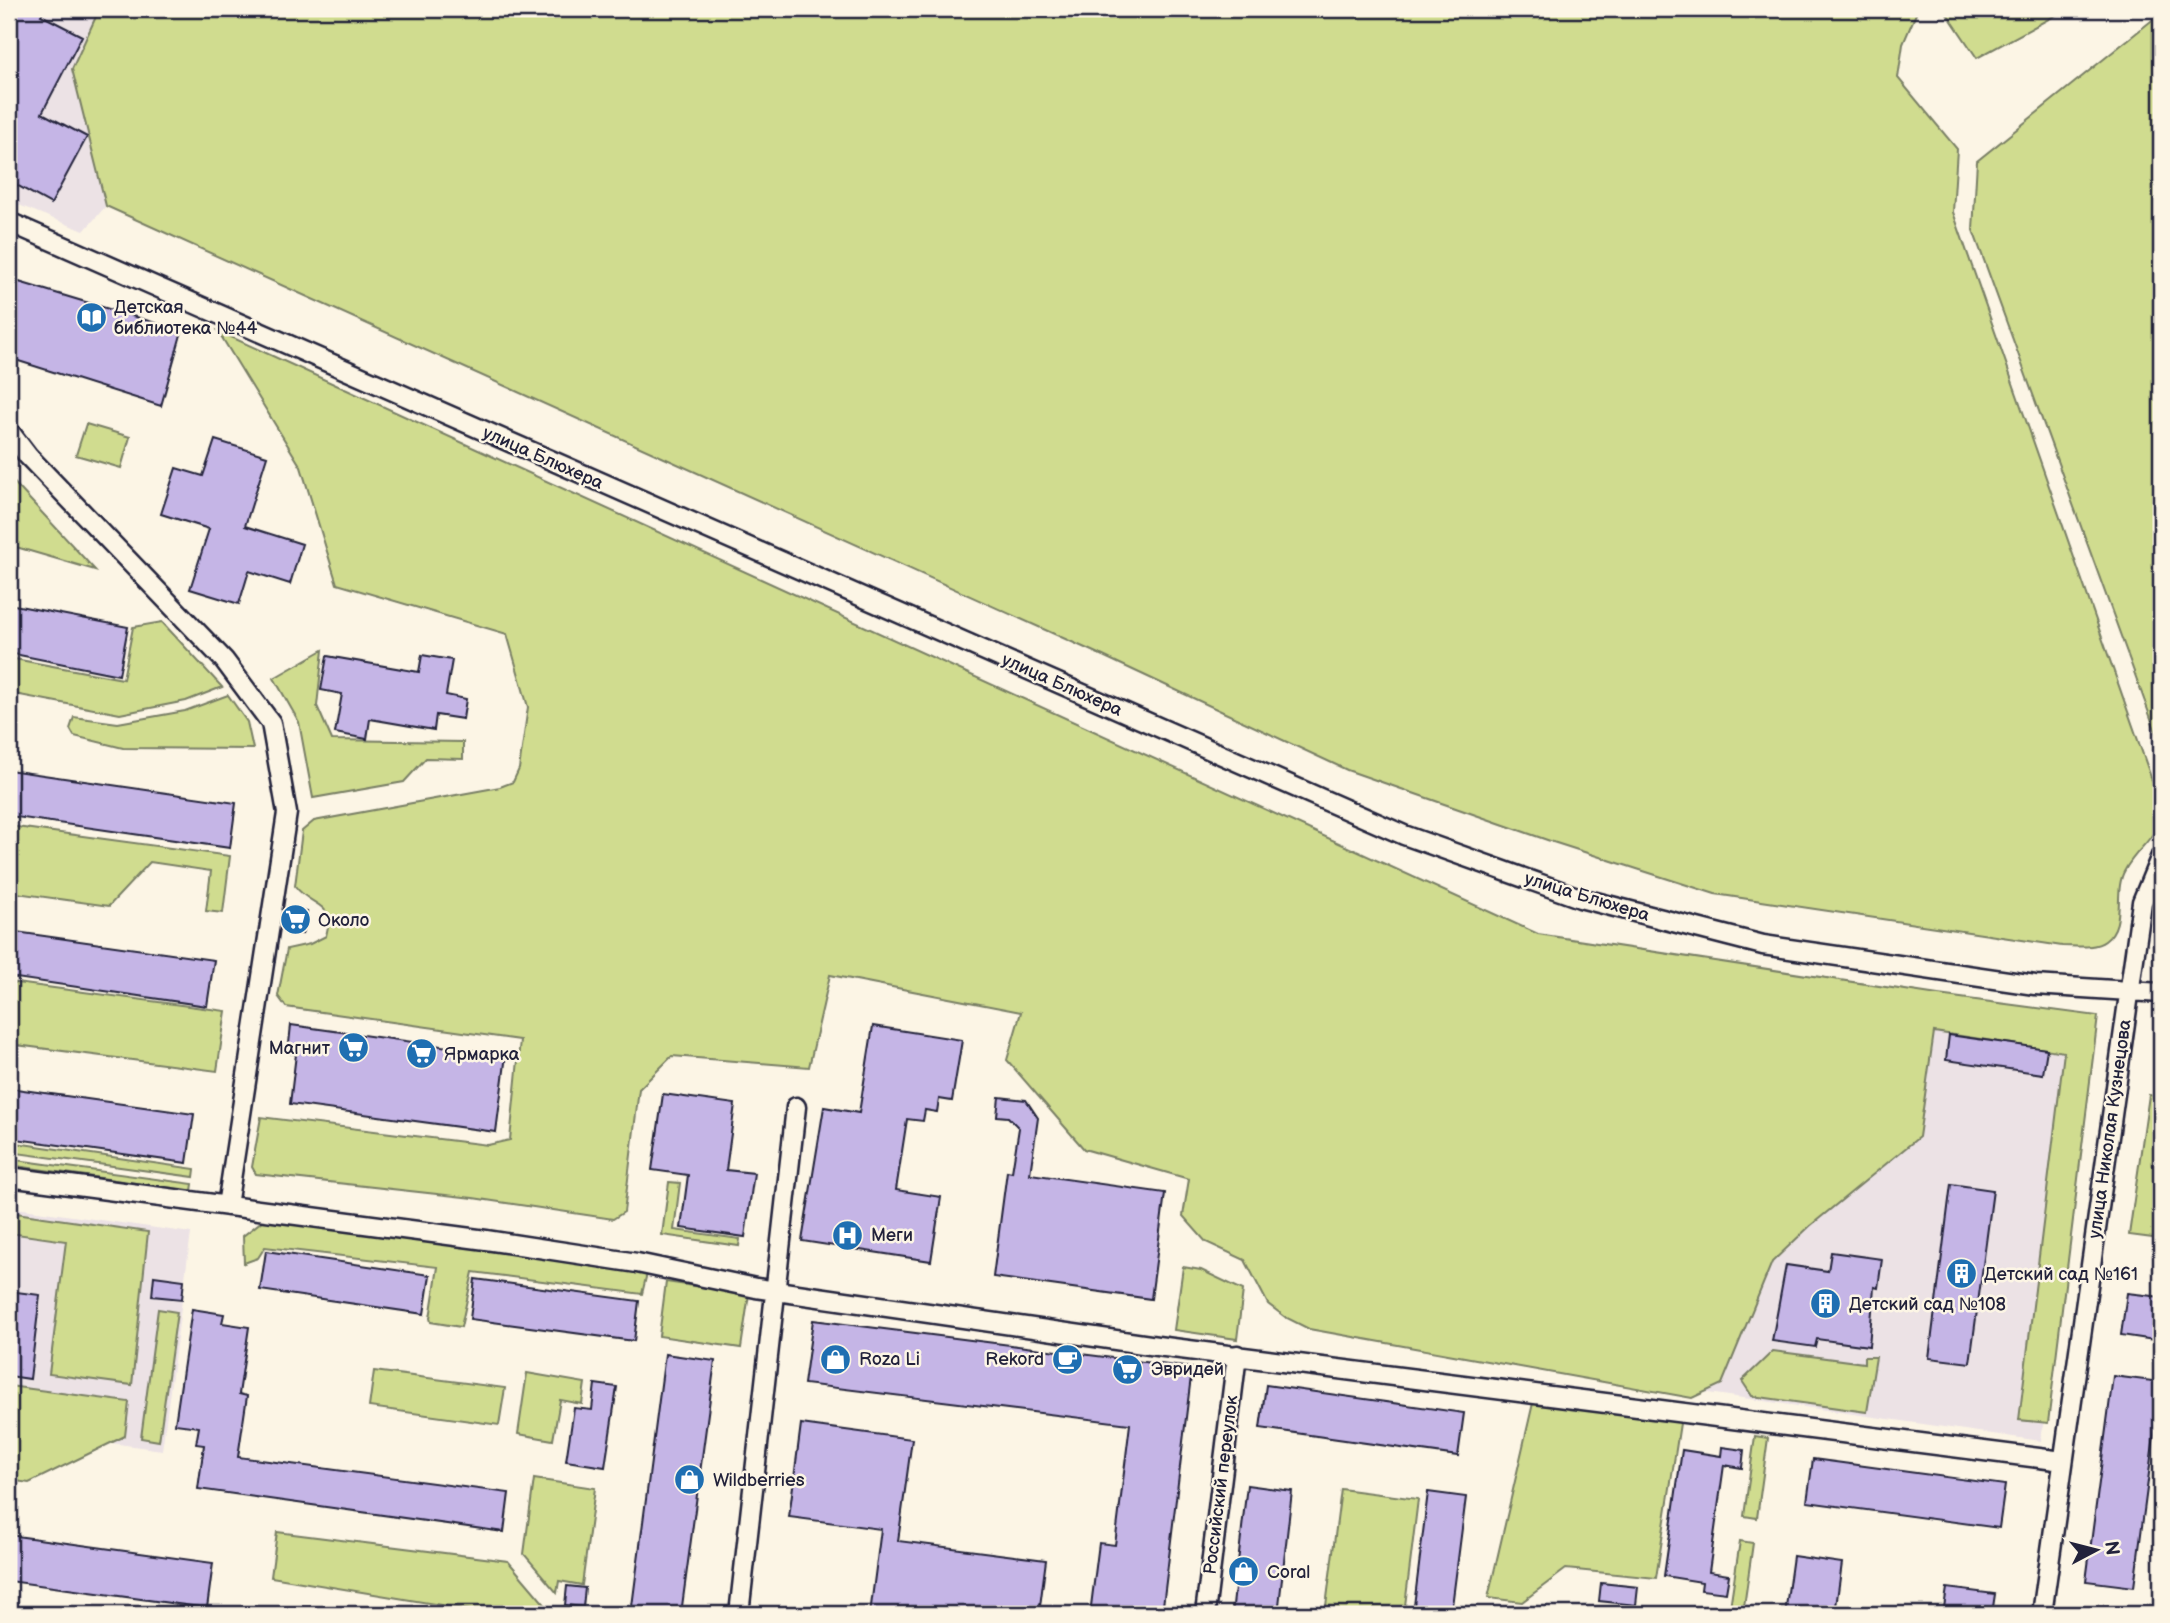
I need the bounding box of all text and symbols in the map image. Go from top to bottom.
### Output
place label: Детская библиотека №44 [114,297,258,339]
library icon: Детская библиотека №44 [74,300,108,334]
street label: улица Блюхера [480,422,607,494]
street label: улица Блюхера [999,649,1126,721]
street label: улица Блюхера [1522,868,1652,926]
supermarket icon: Около [278,903,312,937]
place label: Около [318,910,369,931]
street label: улица Николая Кузнецова [2084,1018,2136,1240]
supermarket icon: Магнит [336,1031,370,1065]
supermarket icon: Ярмарка [404,1037,438,1071]
place label: Магнит [269,1038,331,1059]
place label: Ярмарка [444,1044,520,1065]
hospital icon: Меги [831,1218,865,1252]
place label: Меги [871,1225,913,1246]
building icon: Детский сад №161 [1944,1257,1978,1291]
place label: Детский сад №161 [1984,1264,2138,1285]
building icon: Детский сад №108 [1809,1287,1843,1321]
place label: Детский сад №108 [1849,1294,2006,1315]
shop icon: Roza Li [819,1342,853,1376]
cafe icon: Rekord [1050,1342,1084,1376]
place label: Roza Li [859,1349,920,1370]
place label: Rekord [985,1349,1044,1370]
supermarket icon: Эвридей [1111,1352,1145,1386]
place label: Эвридей [1151,1359,1224,1380]
street label: Российский переулок [1200,1394,1242,1576]
shop icon: Wildberries [673,1463,707,1497]
place label: Wildberries [713,1470,805,1491]
north arrow [2062,1514,2132,1584]
text: N [2099,1540,2124,1557]
shop icon: Coral [1227,1555,1261,1589]
place label: Coral [1267,1562,1310,1583]

